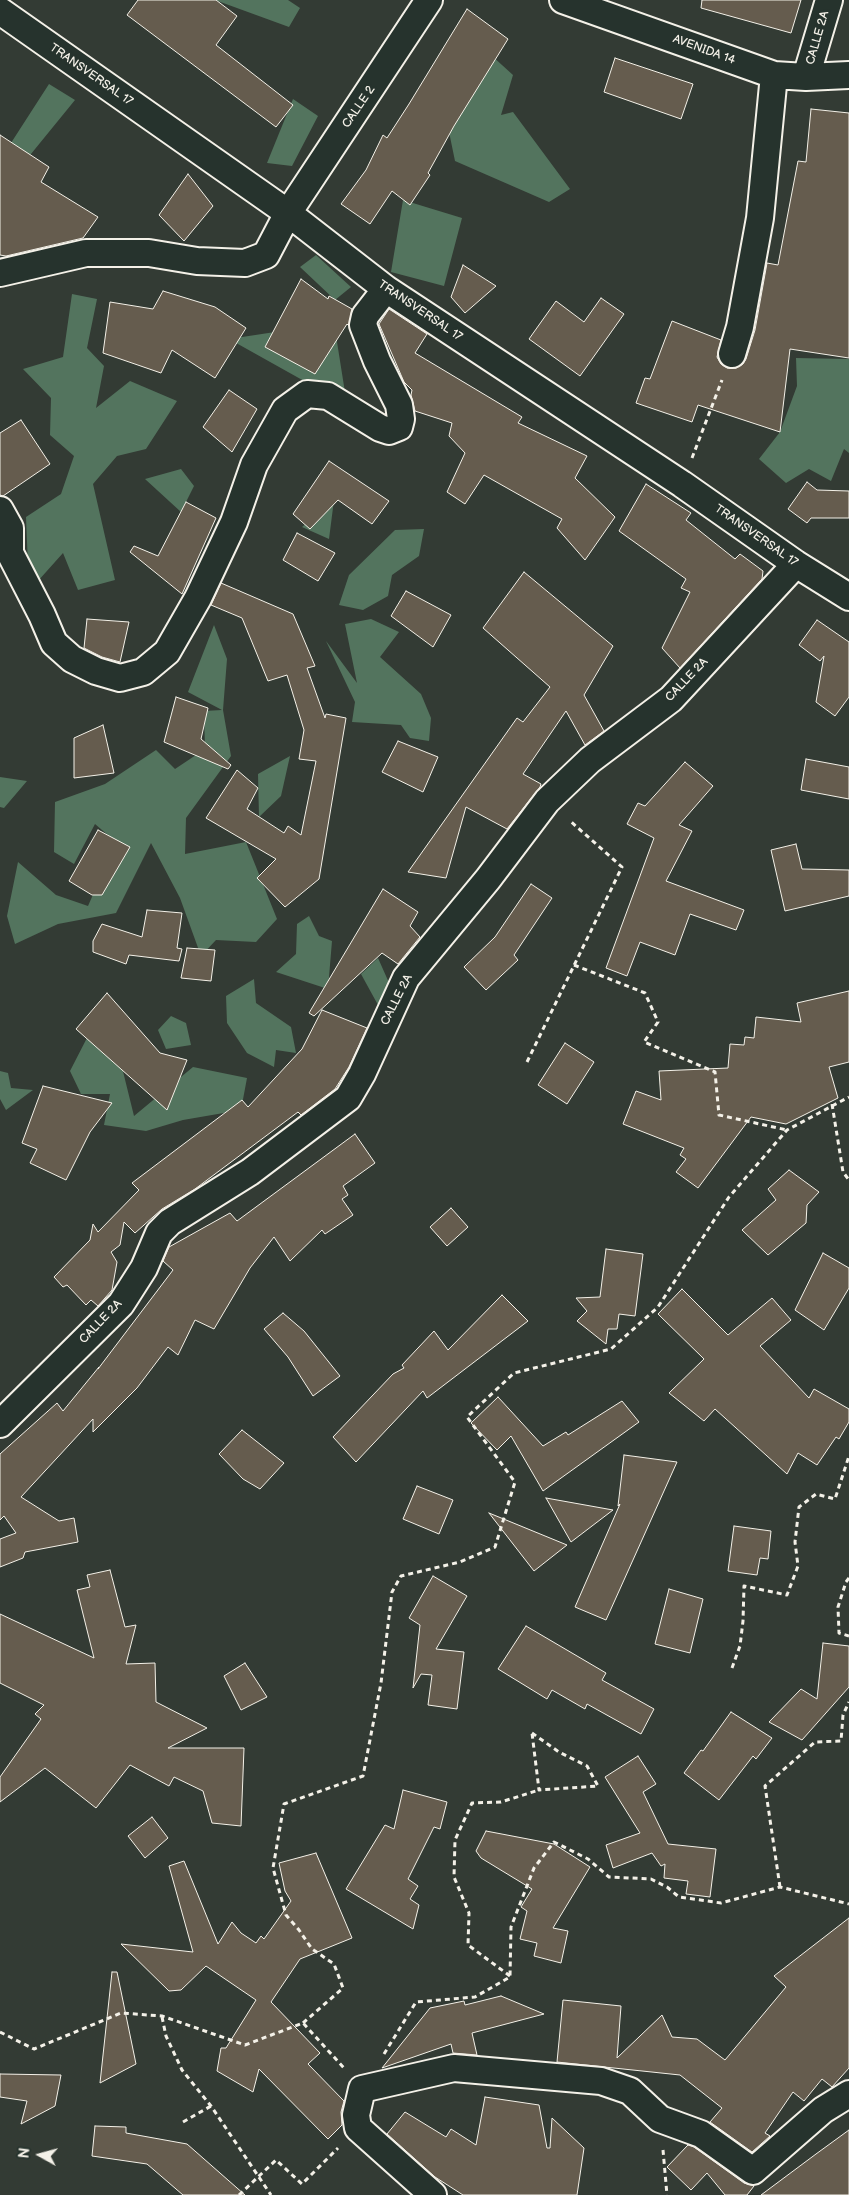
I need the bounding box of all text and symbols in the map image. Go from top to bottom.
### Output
street label: CALLE 2A [803,9,833,67]
street label: AVENIDA 14 [671,32,737,68]
street label: TRANSVERSAL 17 [47,41,135,109]
street label: CALLE 2 [340,83,378,131]
street label: TRANSVERSAL 17 [375,277,465,345]
street label: TRANSVERSAL 17 [712,502,800,570]
street label: CALLE 2A [663,655,711,705]
street label: CALLE 2A [378,972,416,1028]
street label: CALLE 2A [77,1297,125,1347]
north arrow [15,2130,65,2180]
text: N [16,2147,34,2159]

